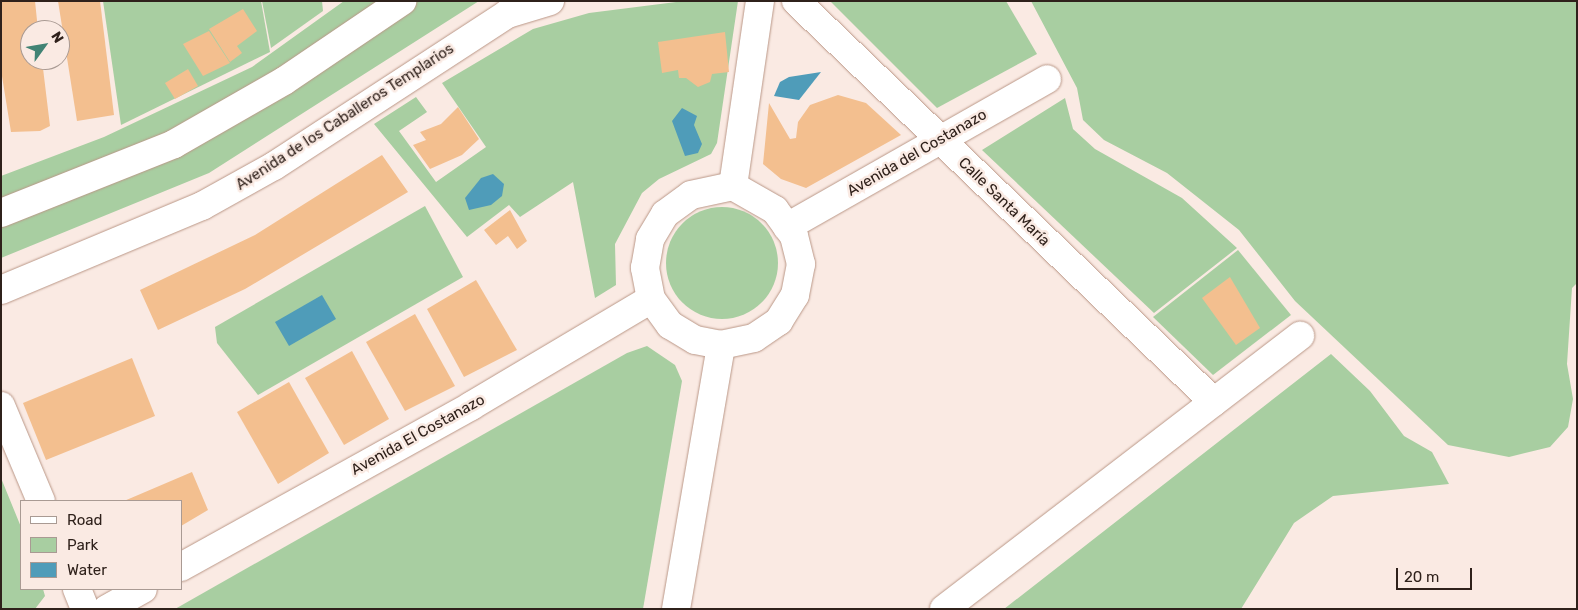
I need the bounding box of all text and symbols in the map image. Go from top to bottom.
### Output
north arrow [20,20,70,70]
text: N [47,29,67,46]
street label: Avenida de los Caballeros Templarios [233,40,457,194]
street label: Avenida del Costanazo [844,106,990,200]
street label: Calle Santa María [955,154,1053,250]
street label: Avenida El Costanazo [348,391,488,479]
legend [20,500,182,590]
text: Road [67,511,103,529]
text: Park [67,536,98,554]
scale bar [1398,558,1474,590]
text: Water [67,561,107,579]
text: 20 m [1404,568,1439,586]

